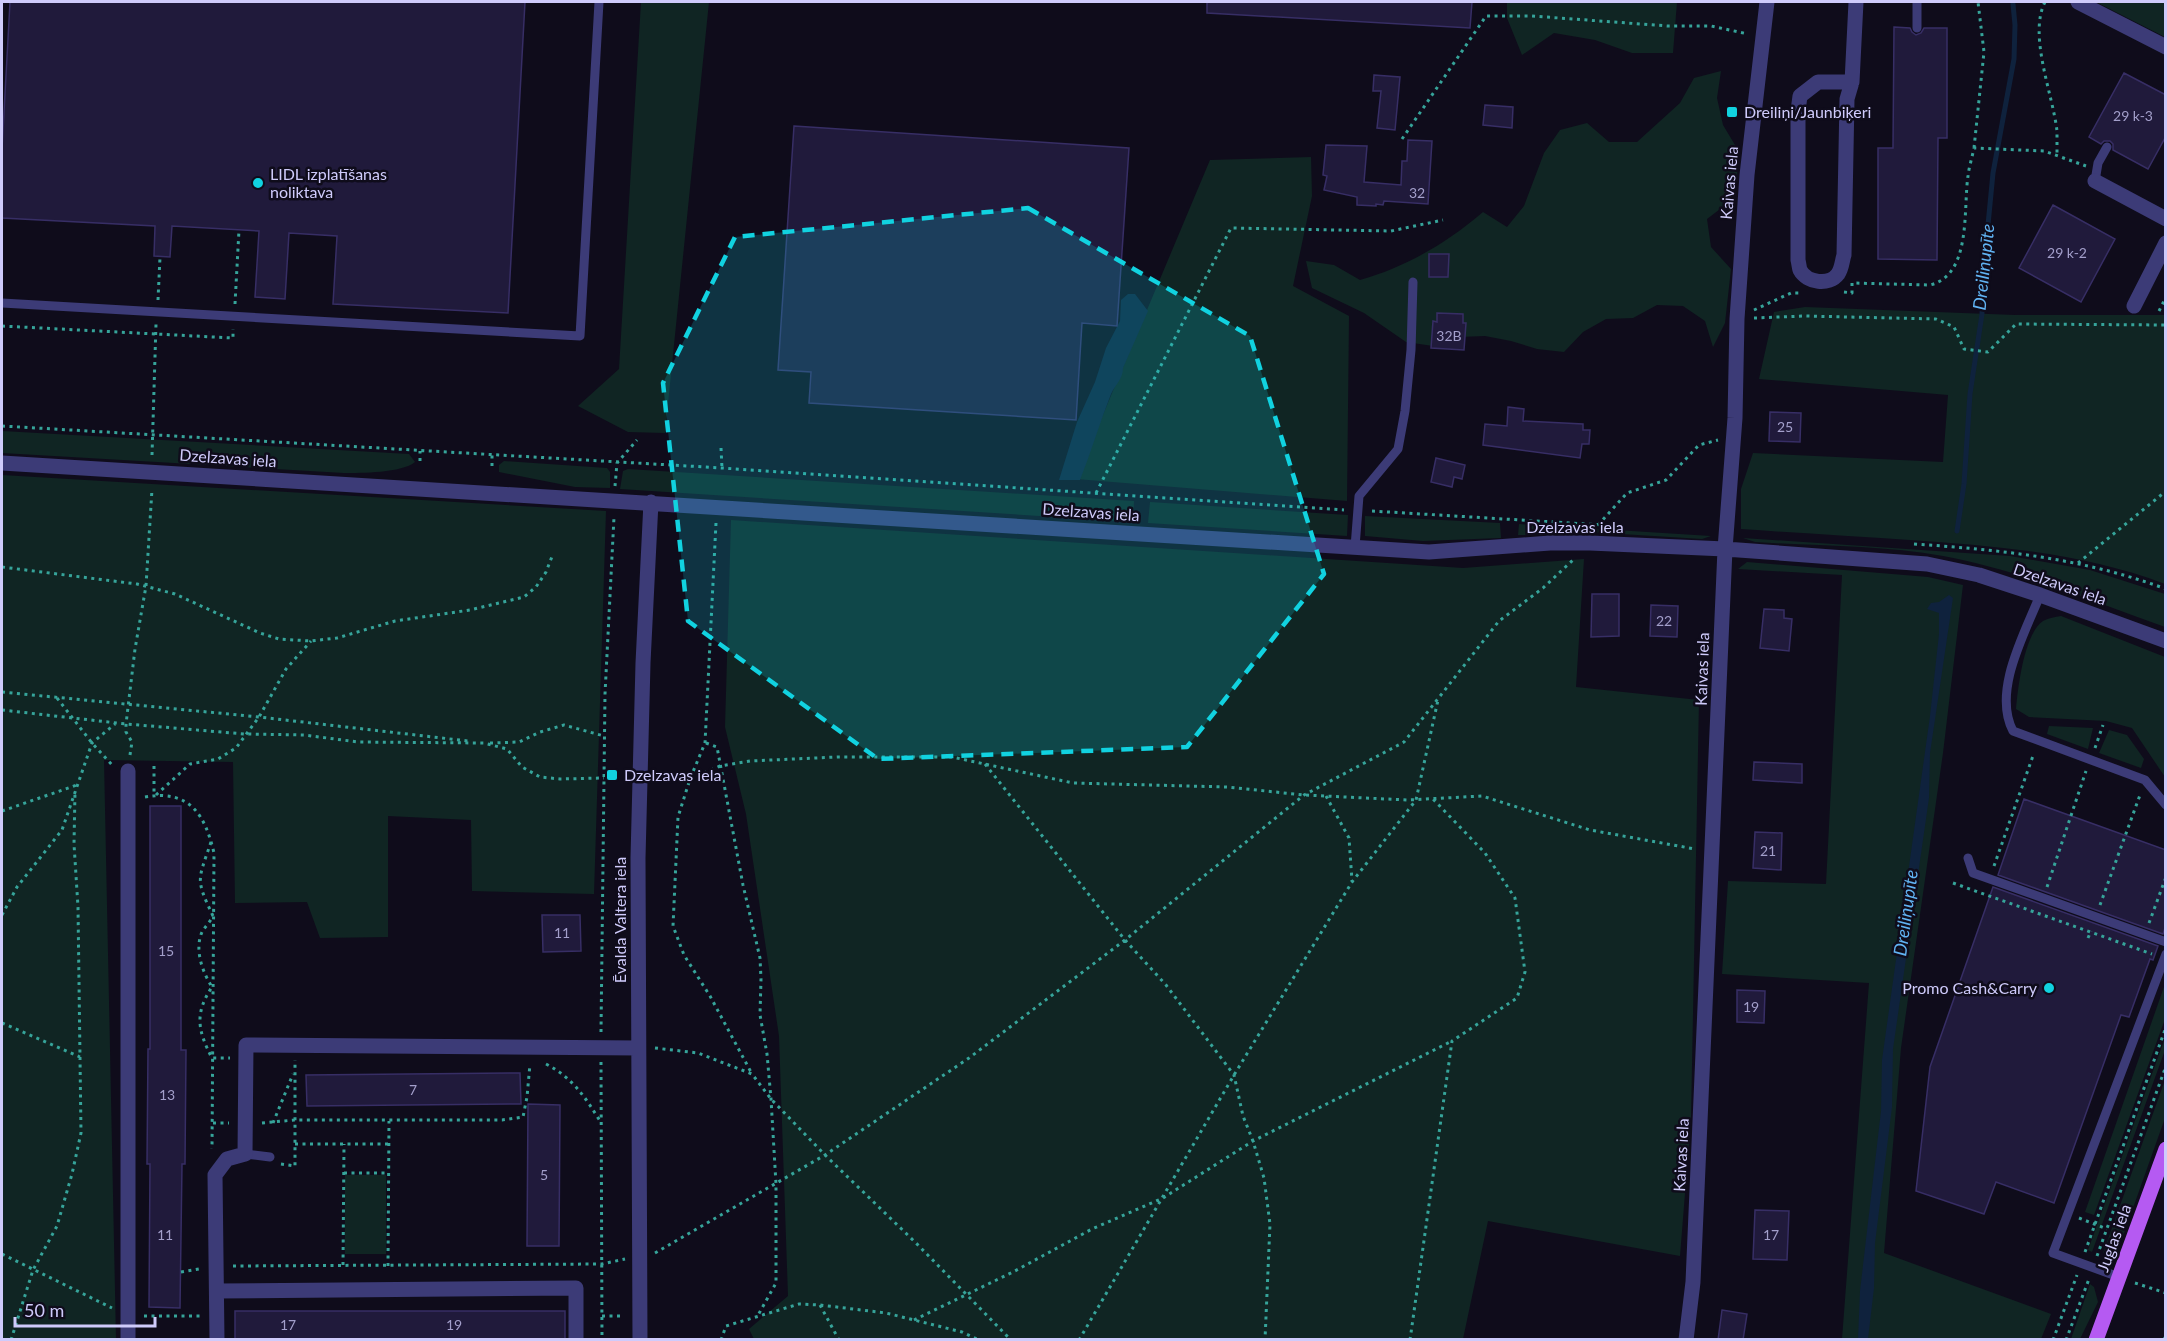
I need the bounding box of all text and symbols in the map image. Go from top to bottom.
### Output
place label: Dreiliņi/Jaunbiķeri [1744,102,1871,121]
marker: Dreiliņi/Jaunbiķeri [1725,105,1739,119]
house number: 29 k-3 [2113,107,2153,124]
street label: Kaivas iela [1716,146,1741,220]
place label: LIDL izplatīšanas noliktava [270,164,387,201]
marker: LIDL izplatīšanas noliktava [251,176,265,190]
house number: 32 [1409,184,1425,201]
water label: Dreiliņupīte [1968,223,1998,311]
house number: 29 k-2 [2047,244,2087,261]
house number: 32B [1436,327,1462,344]
house number: 25 [1777,418,1793,435]
street label: Dzelzavas iela [179,445,277,470]
street label: Dzelzavas iela [1042,499,1140,524]
street label: Dzelzavas iela [1526,517,1624,536]
street label: Dzelzavas iela [2011,559,2109,608]
house number: 22 [1656,612,1672,629]
street label: Kaivas iela [1691,632,1712,706]
place label: Dzelzavas iela [624,765,721,784]
marker: Dzelzavas iela [605,768,619,782]
house number: 21 [1760,842,1776,859]
street label: Ēvalda Valtera iela [610,857,629,983]
water label: Dreiliņupīte [1888,868,1922,957]
house number: 11 [554,924,570,941]
house number: 15 [158,942,174,959]
place label: Promo Cash&Carry [1902,978,2038,997]
marker: Promo Cash&Carry [2042,981,2056,995]
house number: 19 [1743,998,1759,1015]
house number: 7 [409,1081,417,1098]
house number: 13 [159,1086,175,1103]
street label: Kaivas iela [1669,1118,1692,1192]
house number: 5 [540,1166,548,1183]
street label: Juglas iela [2093,1201,2135,1274]
house number: 11 [157,1226,173,1243]
house number: 17 [1763,1226,1779,1243]
scale bar [15,1290,154,1328]
text: 50 m [24,1299,64,1321]
house number: 17 [280,1316,296,1333]
house number: 19 [446,1316,462,1333]

